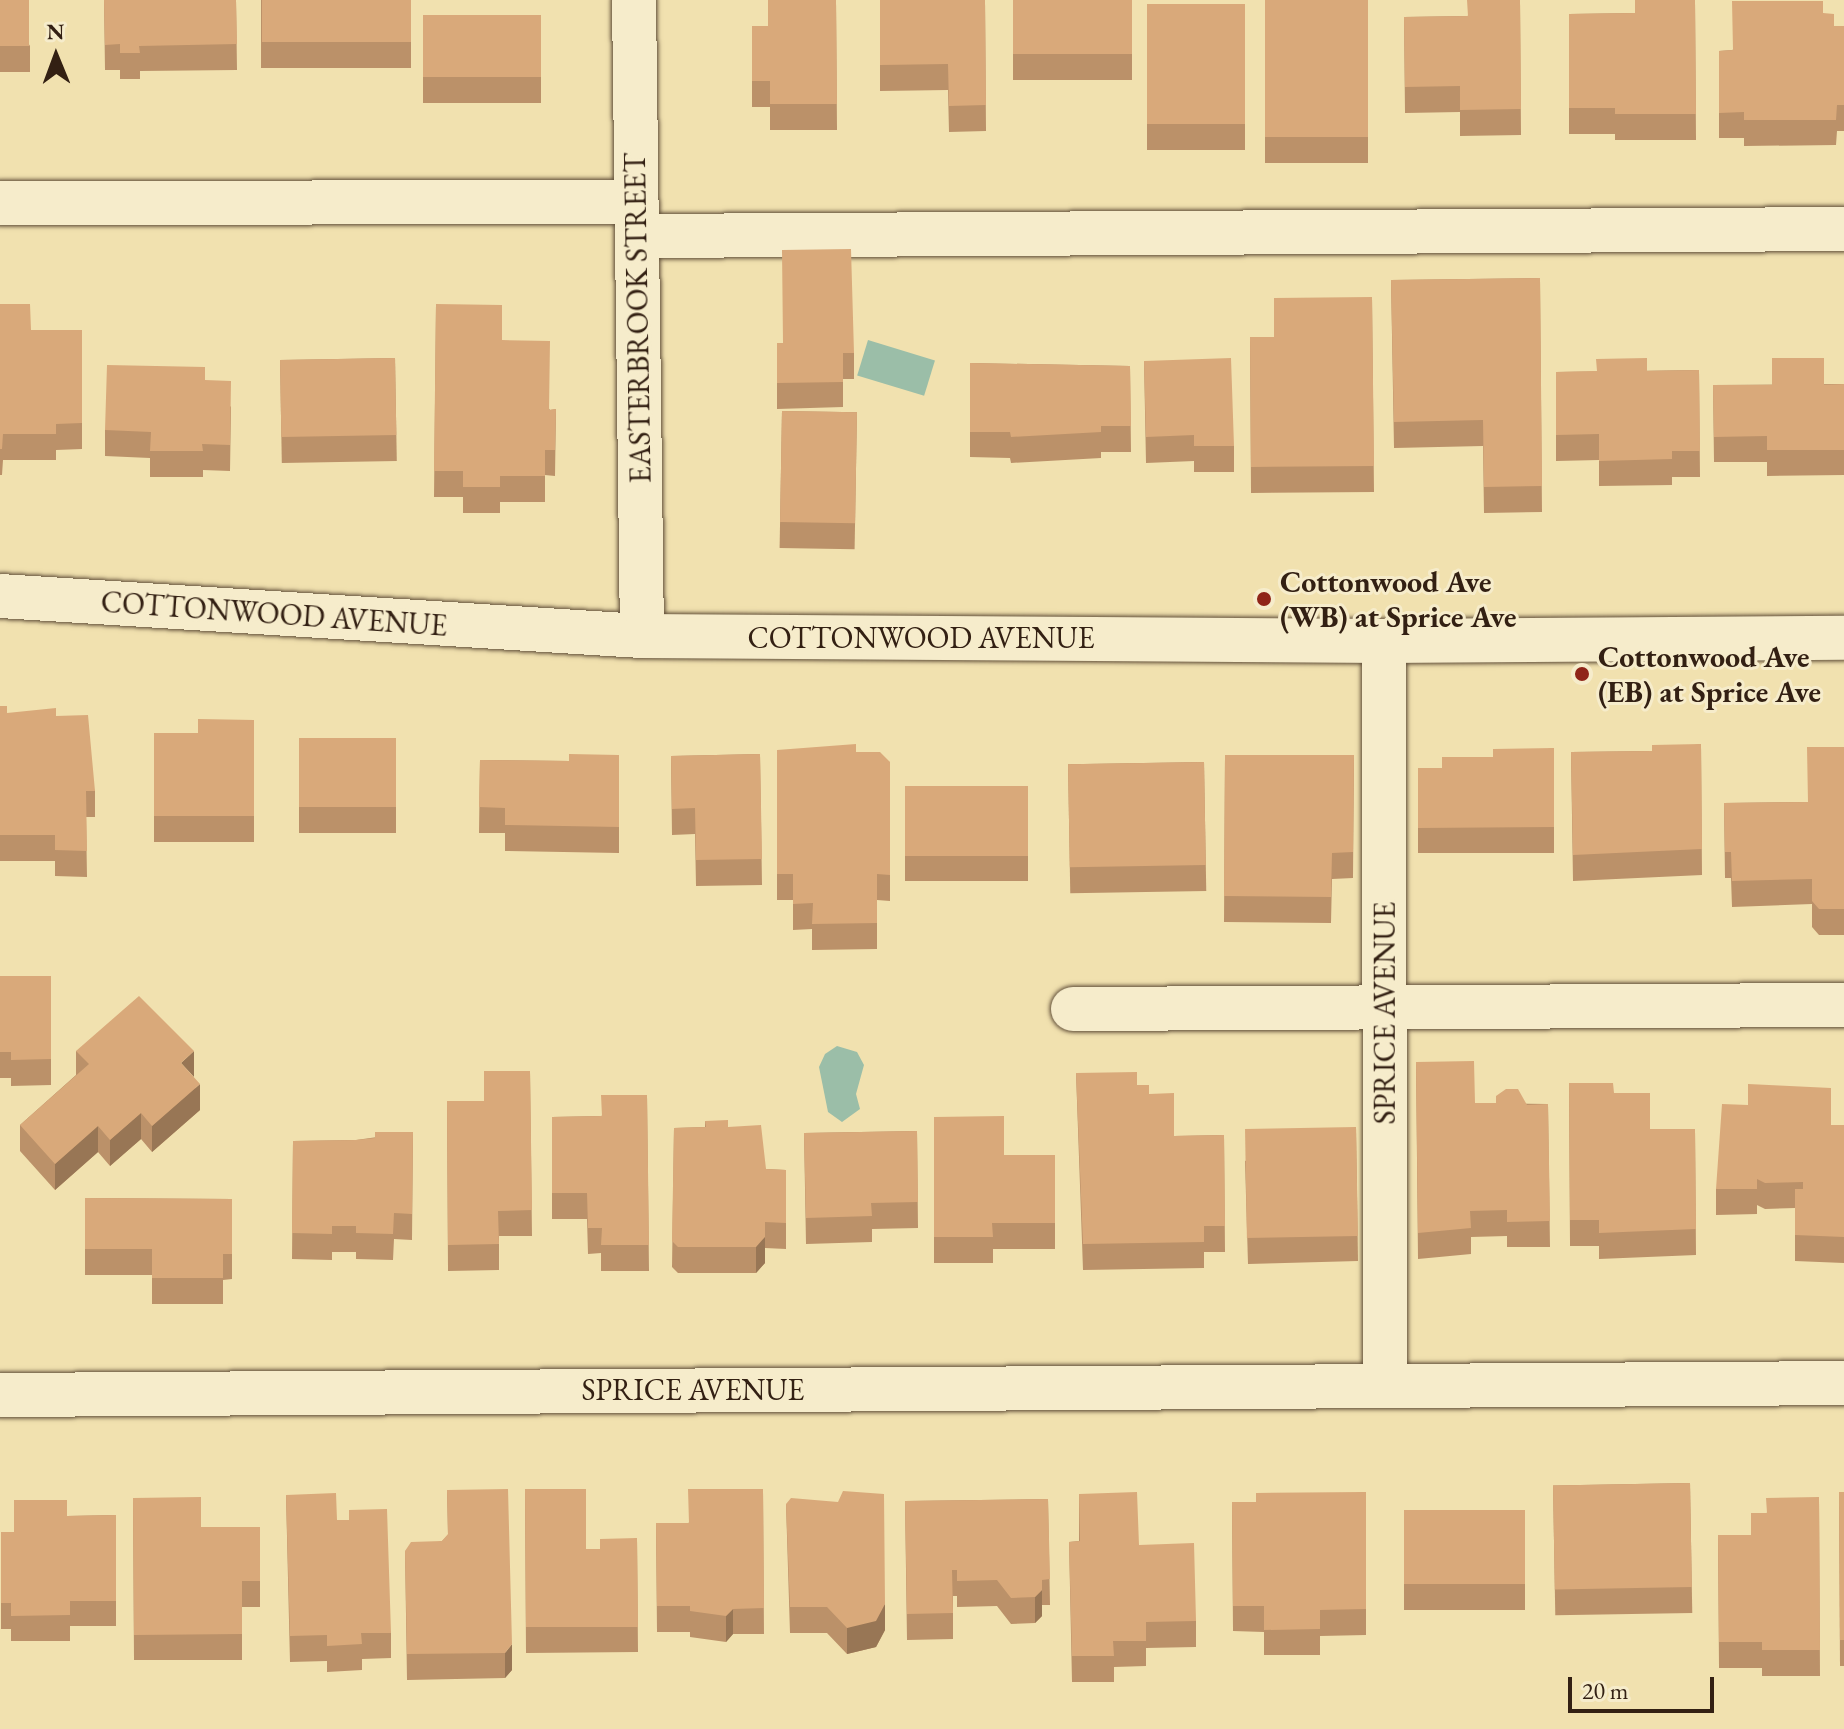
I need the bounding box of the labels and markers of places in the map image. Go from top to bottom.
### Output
place label: Cottonwood Ave (WB) at Sprice Ave [1280,564,1516,634]
marker: Cottonwood Ave (WB) at Sprice Ave [1255,590,1273,608]
place label: Cottonwood Ave (EB) at Sprice Ave [1598,639,1821,710]
marker: Cottonwood Ave (EB) at Sprice Ave [1573,665,1591,683]

